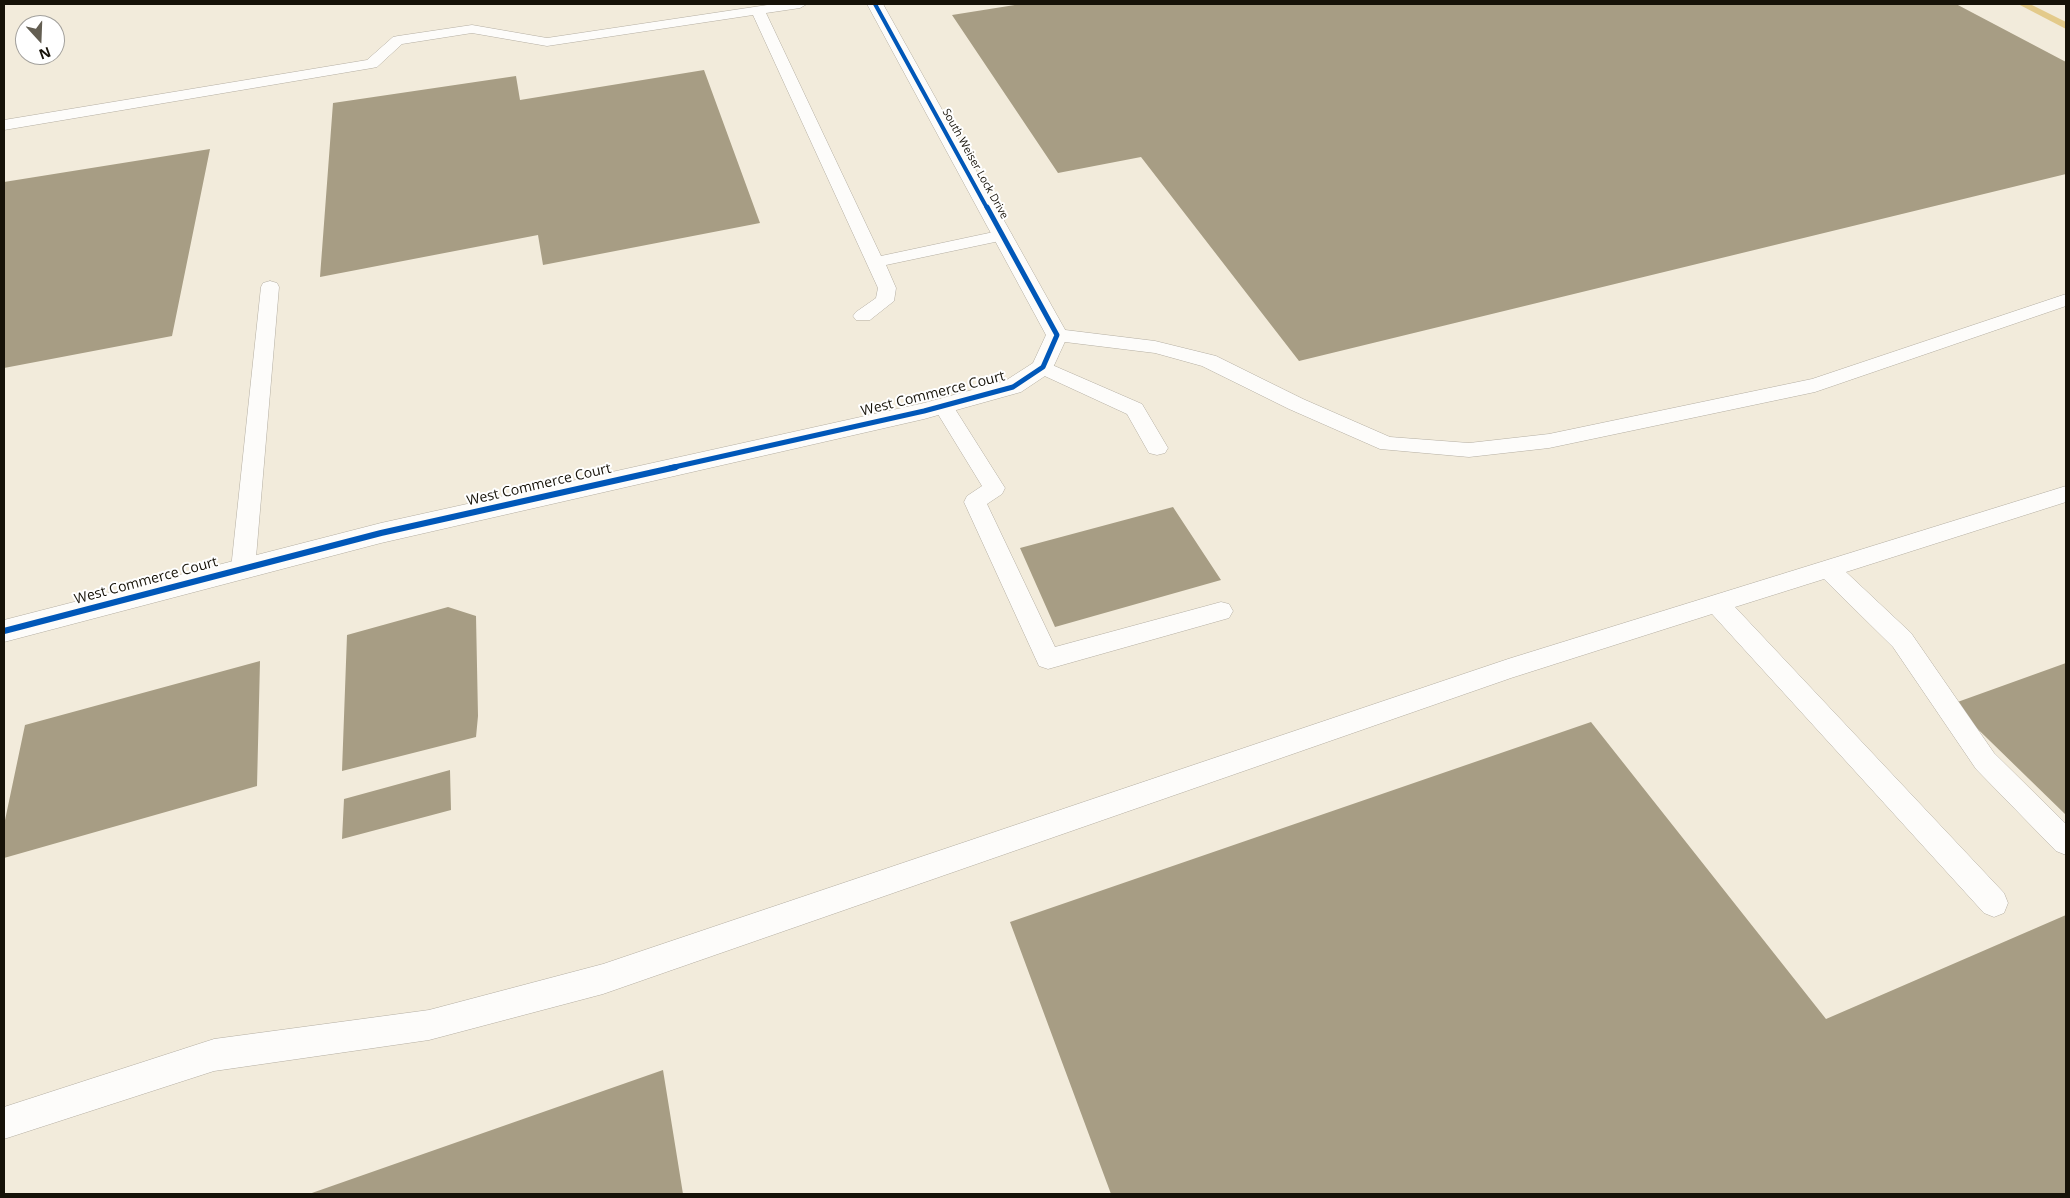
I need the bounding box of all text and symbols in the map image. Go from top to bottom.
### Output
north arrow [15,15,65,65]
text: N [36,43,54,64]
street label: South Weiser Lock Drive [939,107,1011,221]
street label: West Commerce Court [859,368,1007,420]
street label: West Commerce Court [465,460,613,510]
street label: West Commerce Court [73,554,219,608]

